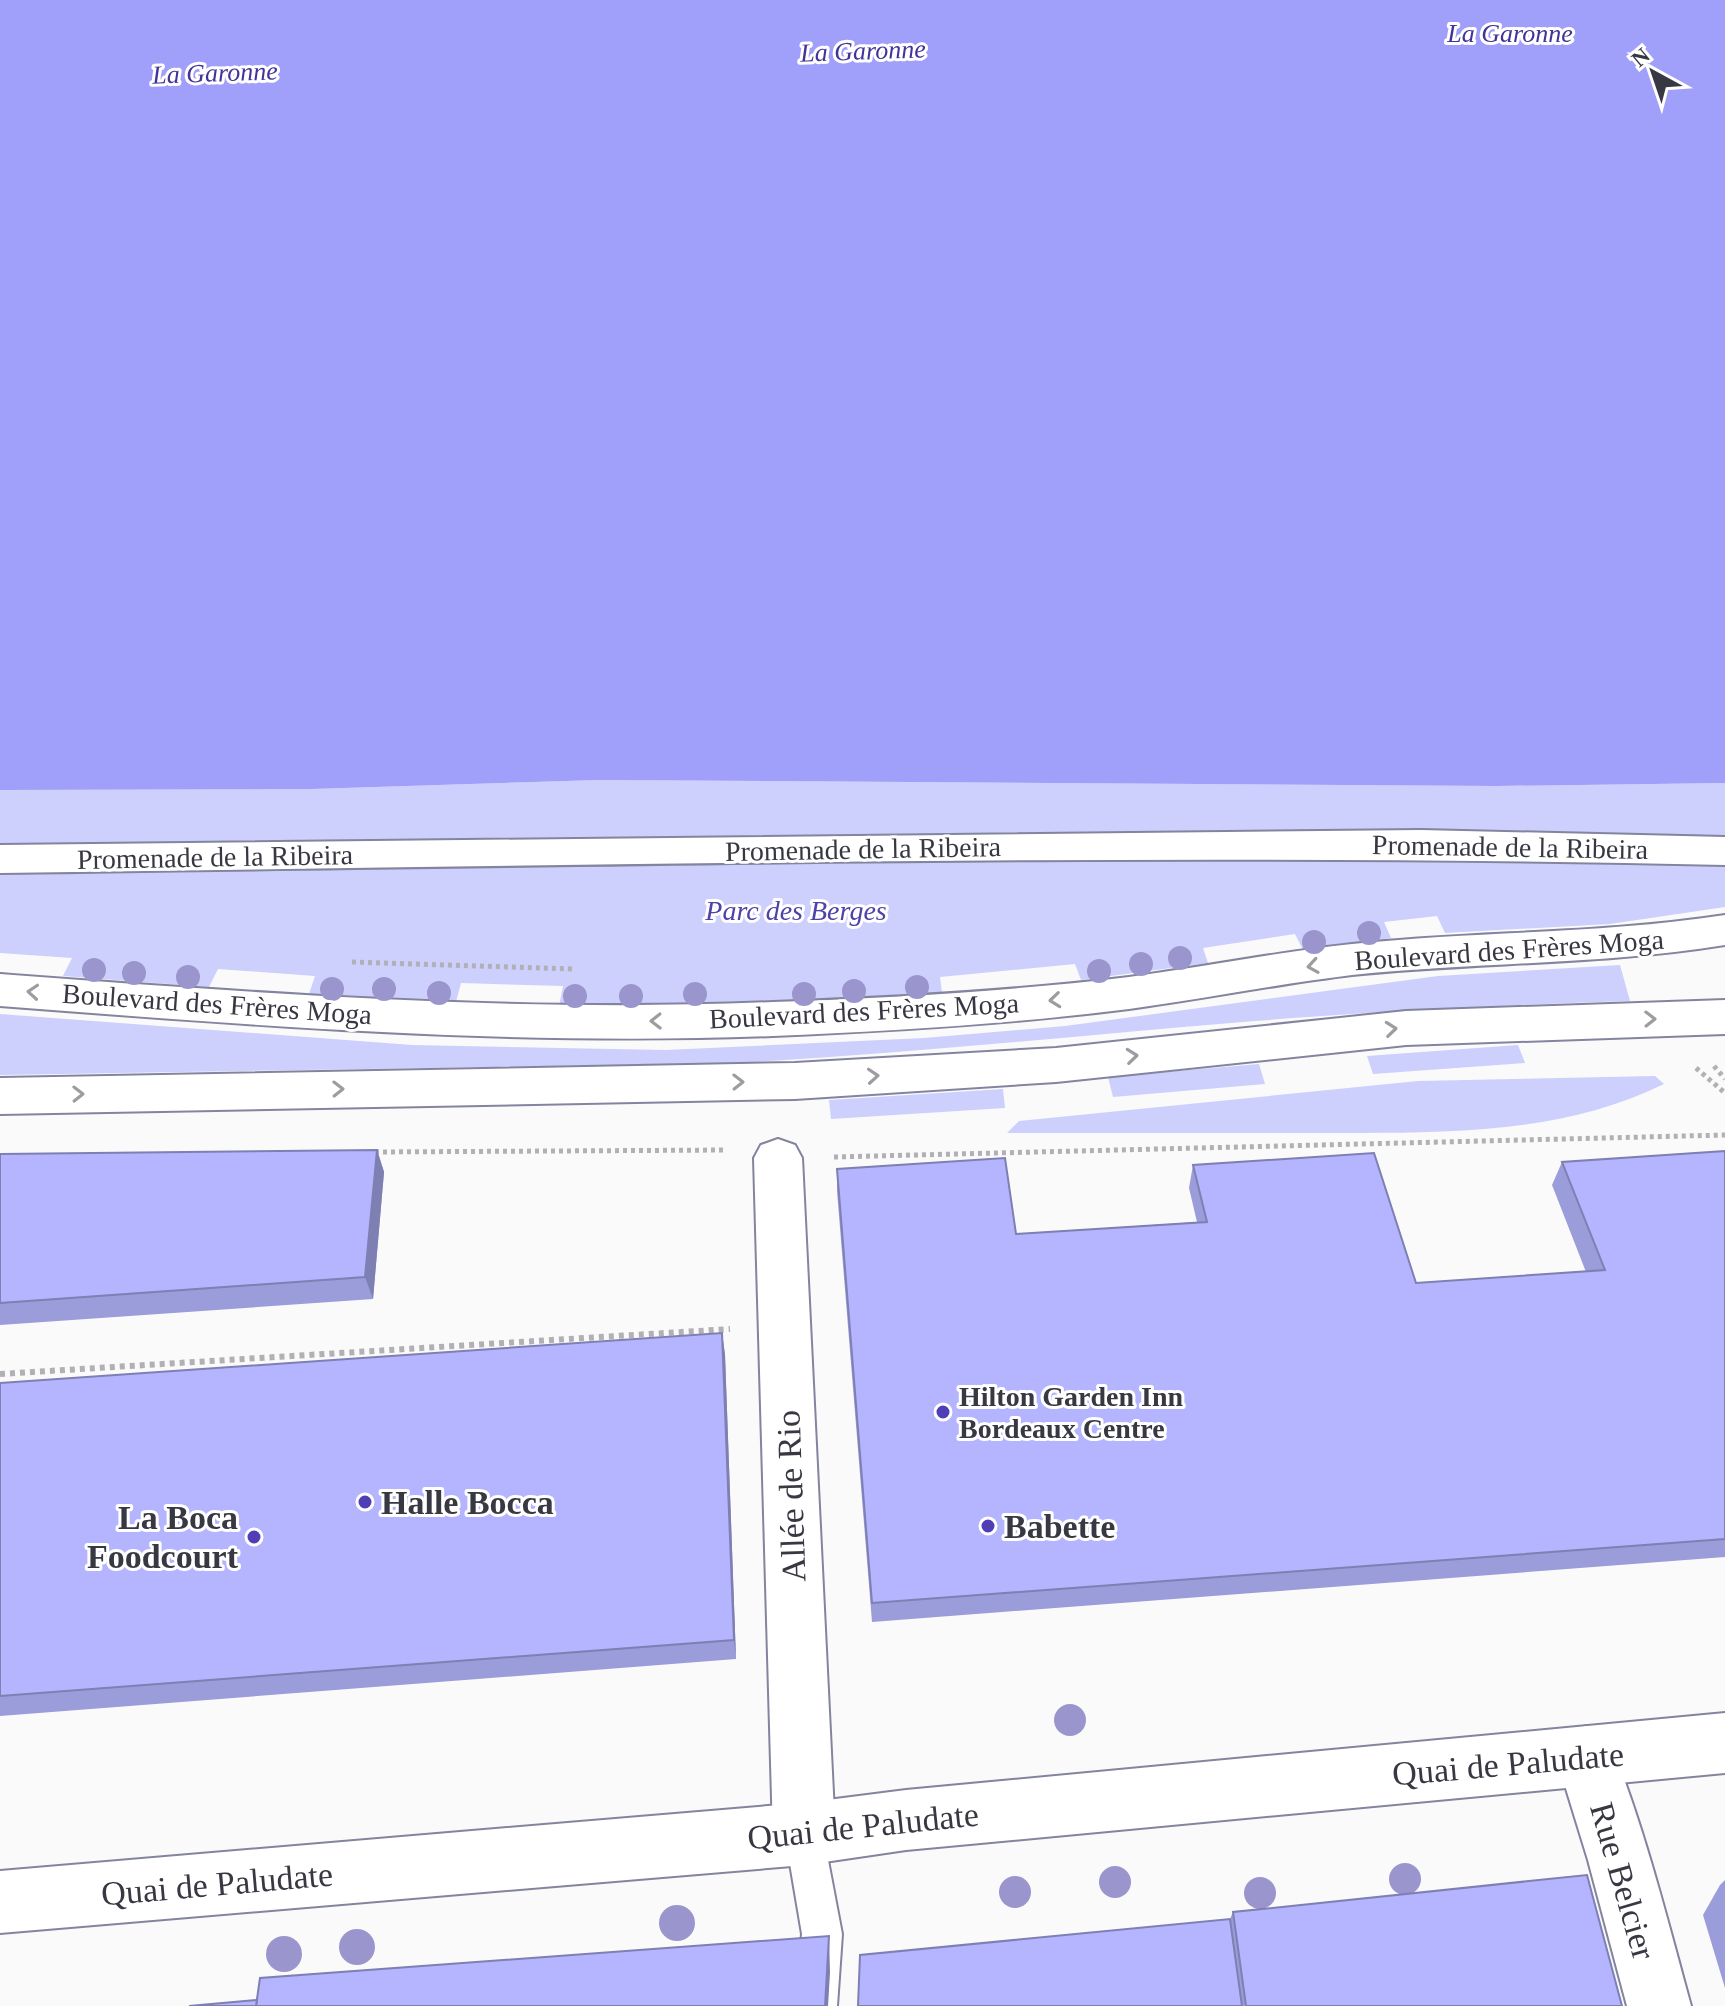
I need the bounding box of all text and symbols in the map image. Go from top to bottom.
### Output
water label: La Garonne [1446,19,1573,48]
north arrow [1613,32,1693,112]
water label: La Garonne [799,34,926,68]
text: N [1626,42,1655,72]
water label: La Garonne [151,56,278,90]
street label: Promenade de la Ribeira [1372,829,1649,865]
street label: Promenade de la Ribeira [725,831,1002,867]
street label: Promenade de la Ribeira [77,839,354,875]
park label: Parc des Berges [704,895,887,926]
street label: Boulevard des Frères Moga [1353,924,1665,976]
one-way arrow [1306,956,1320,973]
street label: Boulevard des Frères Moga [61,978,373,1030]
one-way arrow [26,984,39,1001]
street label: Boulevard des Frères Moga [708,987,1020,1035]
one-way arrow [1048,992,1061,1009]
one-way arrow [1644,1011,1657,1028]
one-way arrow [649,1012,662,1030]
one-way arrow [1385,1021,1398,1038]
one-way arrow [1126,1048,1139,1065]
one-way arrow [867,1068,880,1085]
one-way arrow [732,1073,745,1091]
one-way arrow [332,1081,345,1098]
one-way arrow [72,1085,85,1103]
place label: Hilton Garden Inn Bordeaux Centre [959,1381,1183,1444]
marker: Hilton Garden Inn Bordeaux Centre [934,1403,952,1421]
street label: Allée de Rio [770,1409,812,1583]
place label: Halle Bocca [381,1484,554,1521]
marker: Halle Bocca [356,1493,374,1511]
place label: La Boca Foodcourt [87,1499,239,1575]
place label: Babette [1004,1508,1115,1545]
marker: Babette [979,1517,997,1535]
marker: La Boca Foodcourt [245,1528,263,1546]
street label: Quai de Paludate [1391,1735,1625,1793]
street label: Quai de Paludate [746,1795,980,1857]
street label: Rue Belcier [1583,1798,1663,1964]
street label: Quai de Paludate [100,1855,334,1913]

